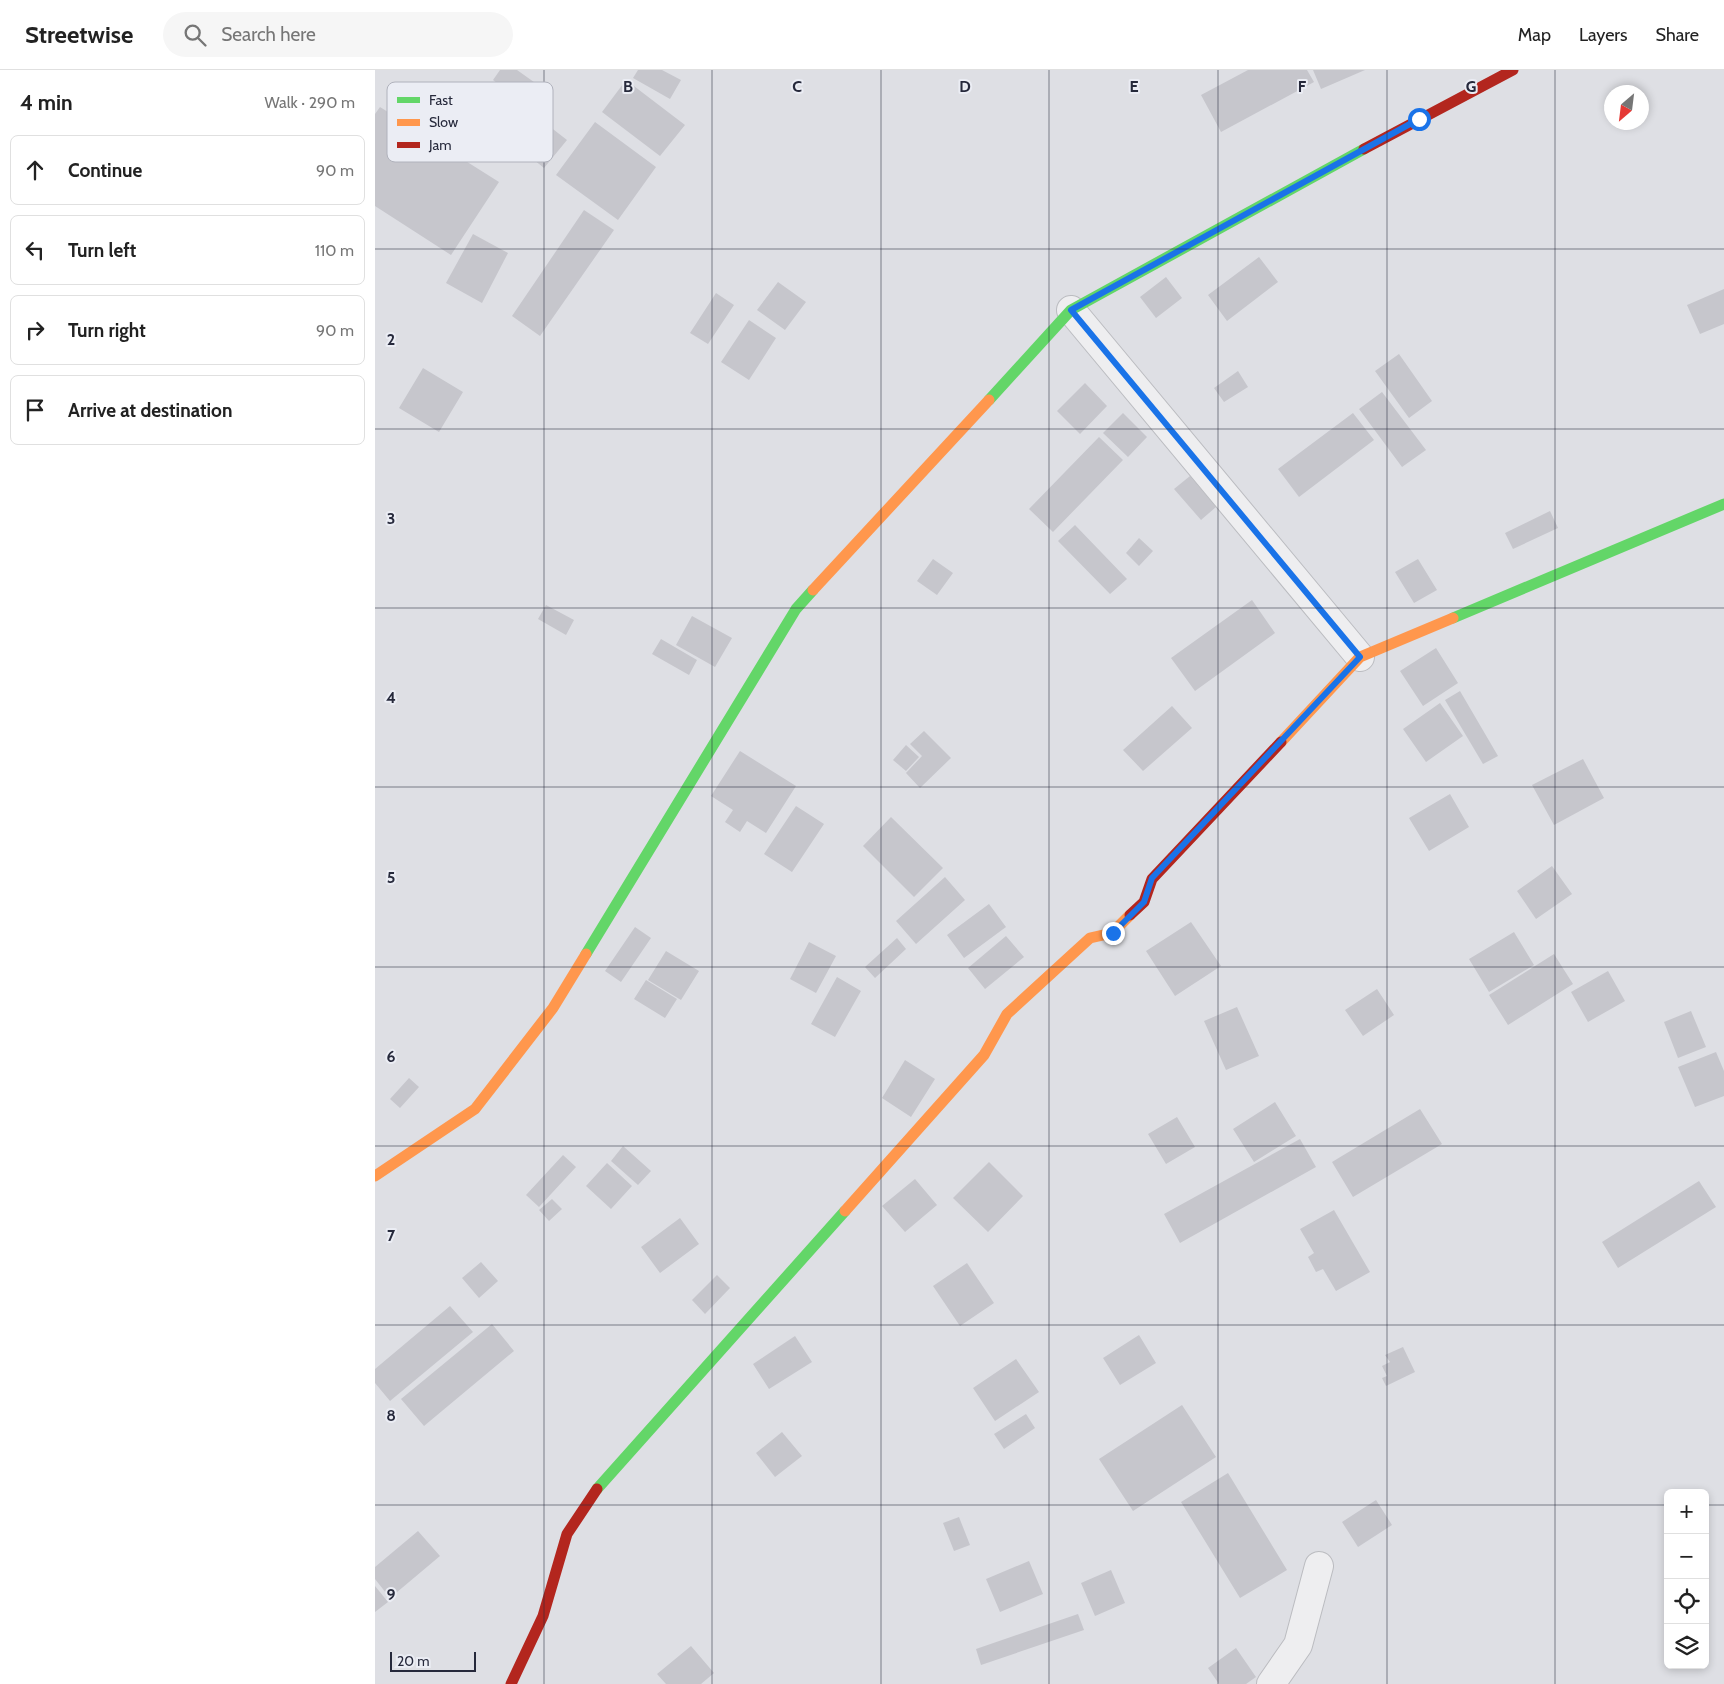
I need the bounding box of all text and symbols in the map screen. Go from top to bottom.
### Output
search box [163,12,513,57]
text: Streetwise [25,20,133,49]
icon: search [181,21,209,49]
text: Search here [221,23,316,46]
text: Map [1518,24,1551,46]
text: Layers [1579,24,1628,46]
text: Share [1656,24,1699,46]
text: B [623,77,633,96]
text: C [792,77,802,96]
text: D [959,77,971,96]
text: E [1129,77,1139,96]
text: F [1298,77,1307,96]
text: G [1466,77,1476,96]
legend [387,82,553,162]
north arrow [1604,85,1649,130]
text: 4 min [20,90,73,115]
text: Fast [429,91,453,109]
text: Walk · 290 m [265,93,355,112]
route start [1408,108,1431,131]
text: Slow [429,113,458,131]
text: Jam [428,136,451,154]
icon: ahead [21,156,49,184]
text: Continue [68,159,142,182]
text: 90 m [316,161,354,180]
icon: left [21,236,49,264]
text: Turn left [68,239,136,262]
text: 110 m [315,241,354,260]
icon: right [21,316,49,344]
text: Turn right [68,319,146,342]
text: 90 m [316,321,354,340]
text: 2 [387,330,395,349]
icon: arrive [21,396,49,424]
text: Arrive at destination [68,399,232,422]
text: 3 [387,509,395,528]
text: 4 [386,688,396,707]
text: 5 [387,868,395,887]
route end [1102,922,1125,945]
text: 6 [387,1047,396,1066]
text: 7 [387,1226,396,1245]
text: 8 [386,1406,396,1425]
map controls [1664,1489,1709,1669]
button: + [1664,1489,1709,1534]
button: − [1664,1534,1709,1579]
button: locate [1664,1579,1709,1624]
text: 9 [387,1585,396,1604]
button: layers [1664,1624,1709,1669]
scale bar [390,1649,476,1672]
text: 20 m [397,1652,430,1670]

